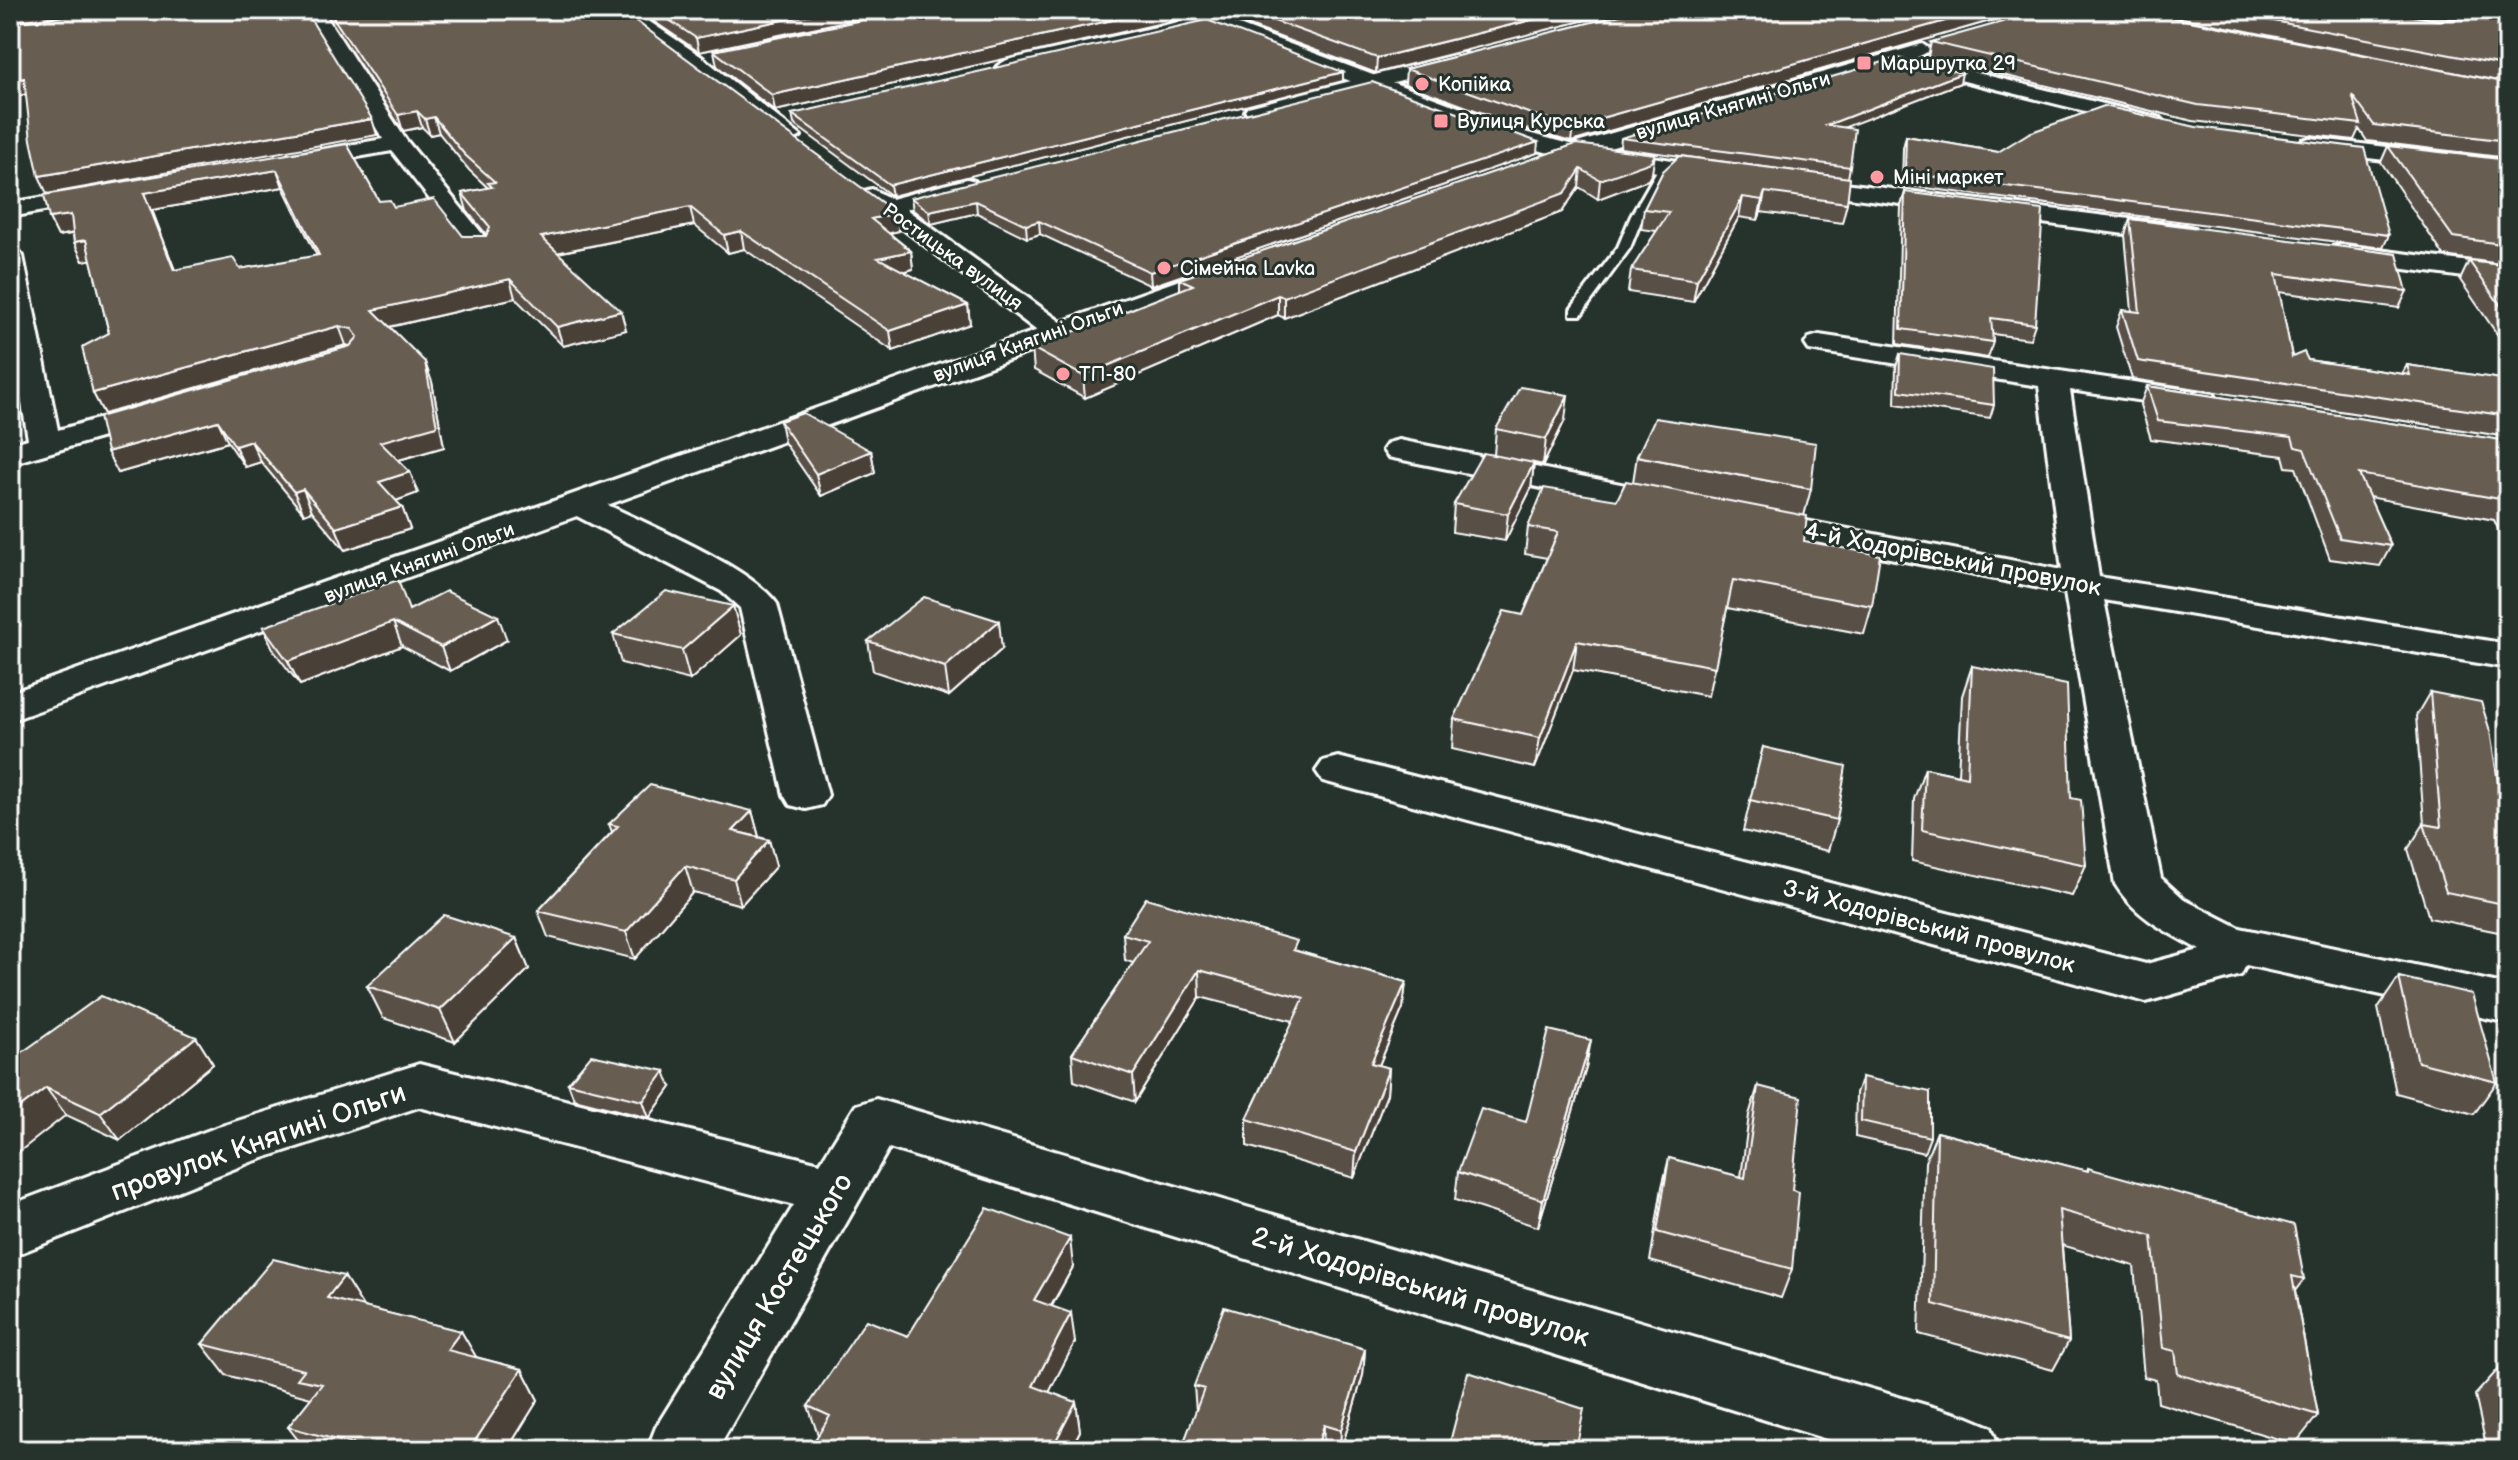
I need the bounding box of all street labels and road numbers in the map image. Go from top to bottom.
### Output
street label: вулиця Княгині Ольги [1633,67,1833,145]
street label: Ростицька вулиця [878,198,1027,316]
street label: вулиця Княгині Ольги [930,296,1127,388]
street label: 4-й Ходорівський провулок [1802,516,2104,603]
street label: вулиця Княгині Ольги [321,517,518,609]
street label: 3-й Ходорівський провулок [1779,873,2079,980]
street label: провулок Княгині Ольги [107,1076,410,1208]
street label: вулиця Костецького [699,1168,860,1406]
street label: 2-й Ходорівський провулок [1248,1220,1593,1355]

